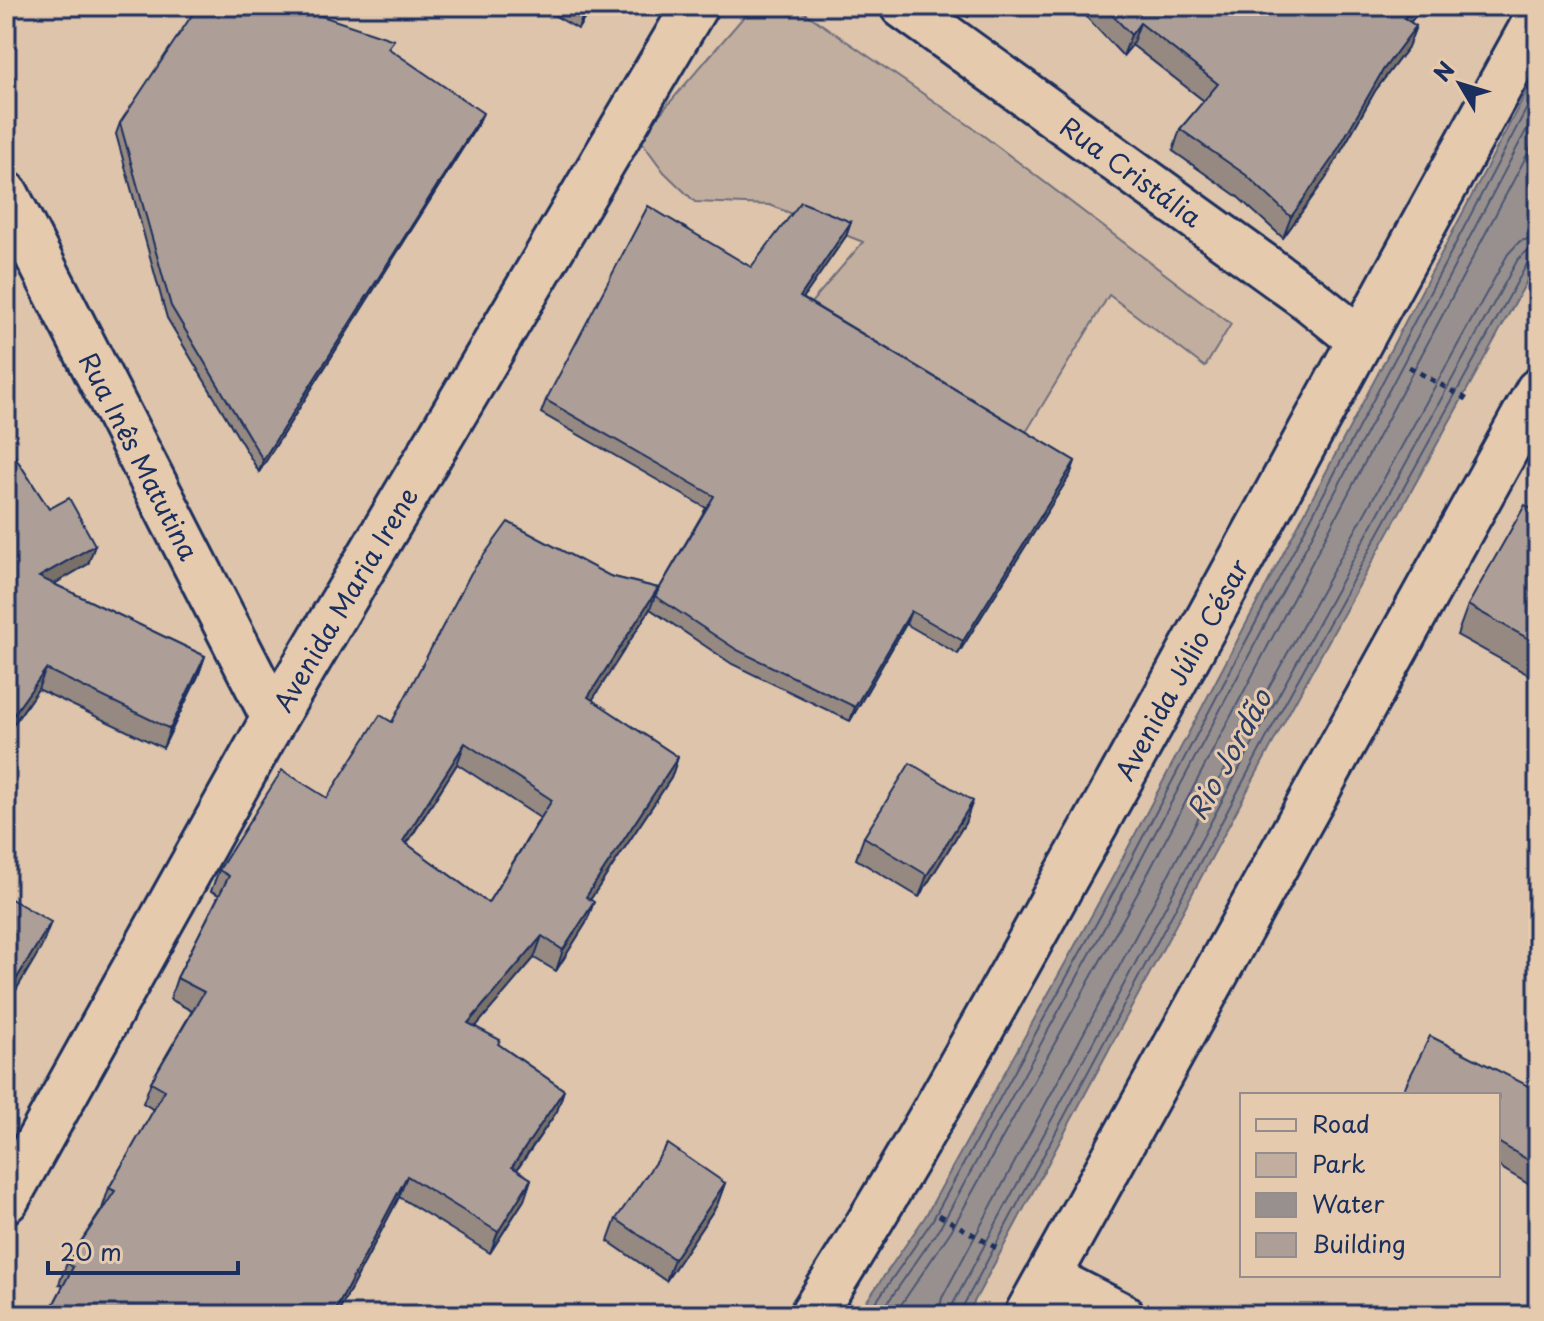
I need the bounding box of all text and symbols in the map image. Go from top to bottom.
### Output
north arrow [1420,44,1500,124]
text: N [1425,54,1461,88]
street label: Rua Cristália [1053,106,1211,236]
street label: Rua Inês Matutina [70,345,210,567]
street label: Avenida Maria Irene [263,479,426,719]
street label: Avenida Júlio César [1104,551,1258,787]
water label: Rio Jordão [1175,680,1282,827]
legend [1240,1093,1500,1277]
text: Road [1312,1105,1370,1141]
text: Park [1312,1145,1366,1181]
text: Water [1312,1185,1385,1221]
scale bar [48,1225,238,1275]
text: Building [1312,1225,1406,1261]
text: 20 m [60,1233,122,1269]

